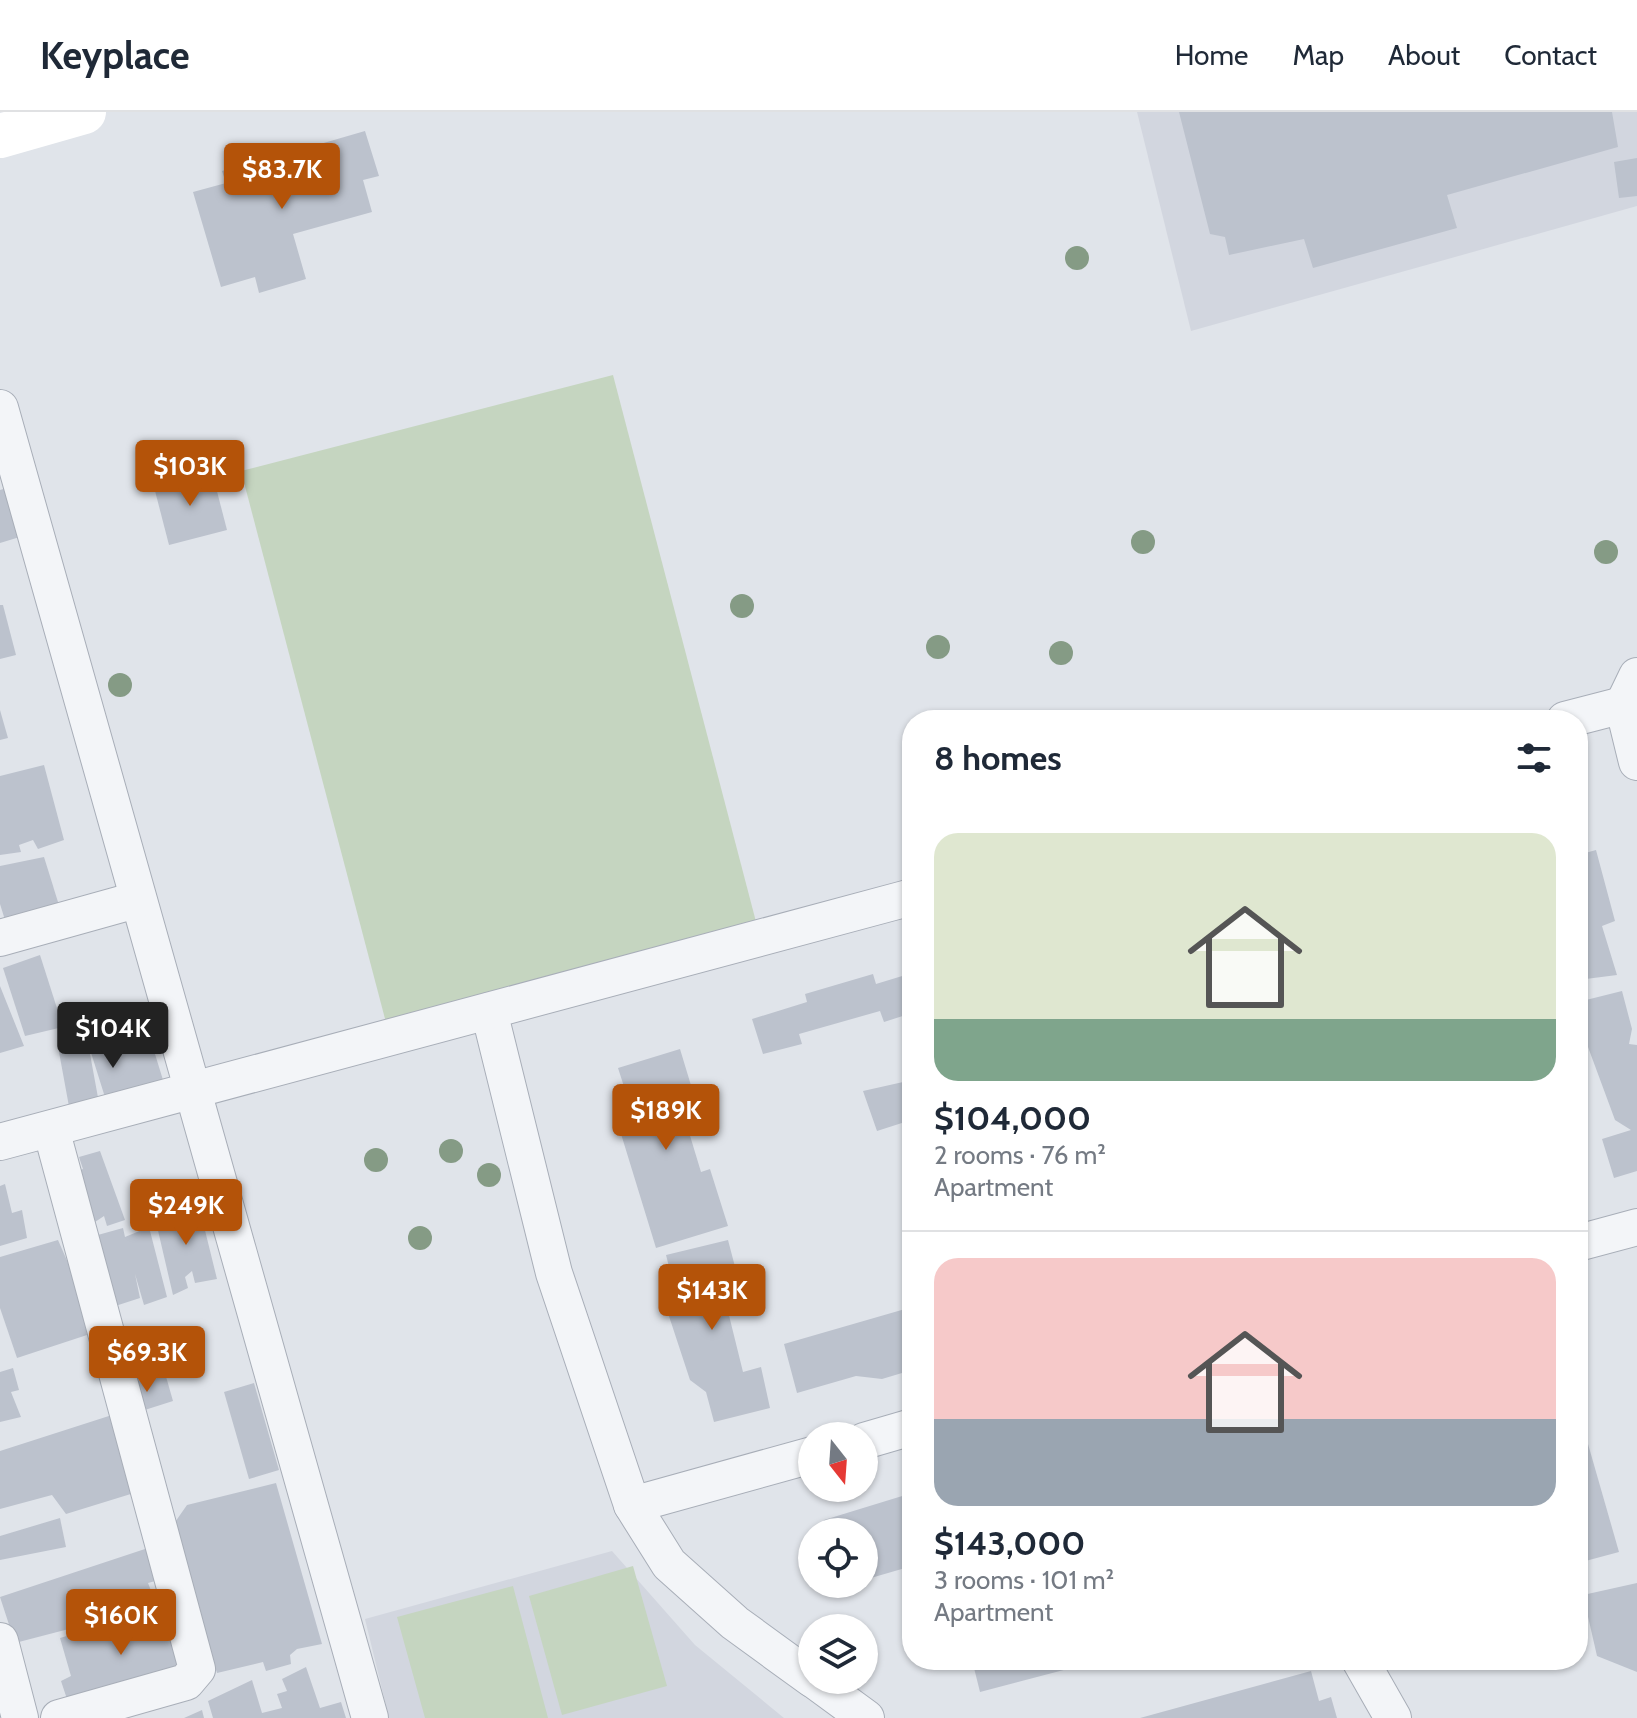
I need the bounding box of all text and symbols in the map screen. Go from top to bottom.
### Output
text: Keyplace [40,32,190,79]
text: Home [1175,38,1248,72]
text: Map [1292,38,1344,72]
text: About [1388,38,1460,72]
text: Contact [1504,38,1597,72]
pin: $83.7K [217,143,347,211]
text: $83.7K [242,153,322,185]
pin: $103K [134,440,246,508]
text: $103K [153,450,227,482]
icon: filters [1512,736,1556,780]
text: 8 homes [934,737,1062,779]
icon: home [1173,885,1317,1029]
pin: $104K [57,1002,169,1070]
text: $104K [75,1012,151,1044]
pin: $189K [610,1084,722,1152]
text: $189K [630,1094,702,1126]
text: $104,000 [934,1097,1091,1139]
text: 2 rooms · 76 m² [934,1139,1106,1171]
text: Apartment [934,1171,1053,1203]
pin: $249K [130,1179,242,1247]
text: $249K [148,1189,224,1221]
pin: $143K [656,1264,768,1332]
text: $143K [676,1274,748,1306]
icon: home [1173,1310,1317,1454]
pin: $69.3K [82,1326,212,1394]
text: $69.3K [107,1336,187,1368]
north arrow [798,1422,878,1502]
map controls [798,1422,878,1694]
button: locate [798,1518,878,1598]
text: $143,000 [934,1522,1085,1564]
text: 3 rooms · 101 m² [934,1564,1114,1596]
pin: $160K [65,1589,177,1657]
text: Apartment [934,1596,1053,1628]
text: $160K [84,1599,158,1631]
button: layers [798,1614,878,1694]

